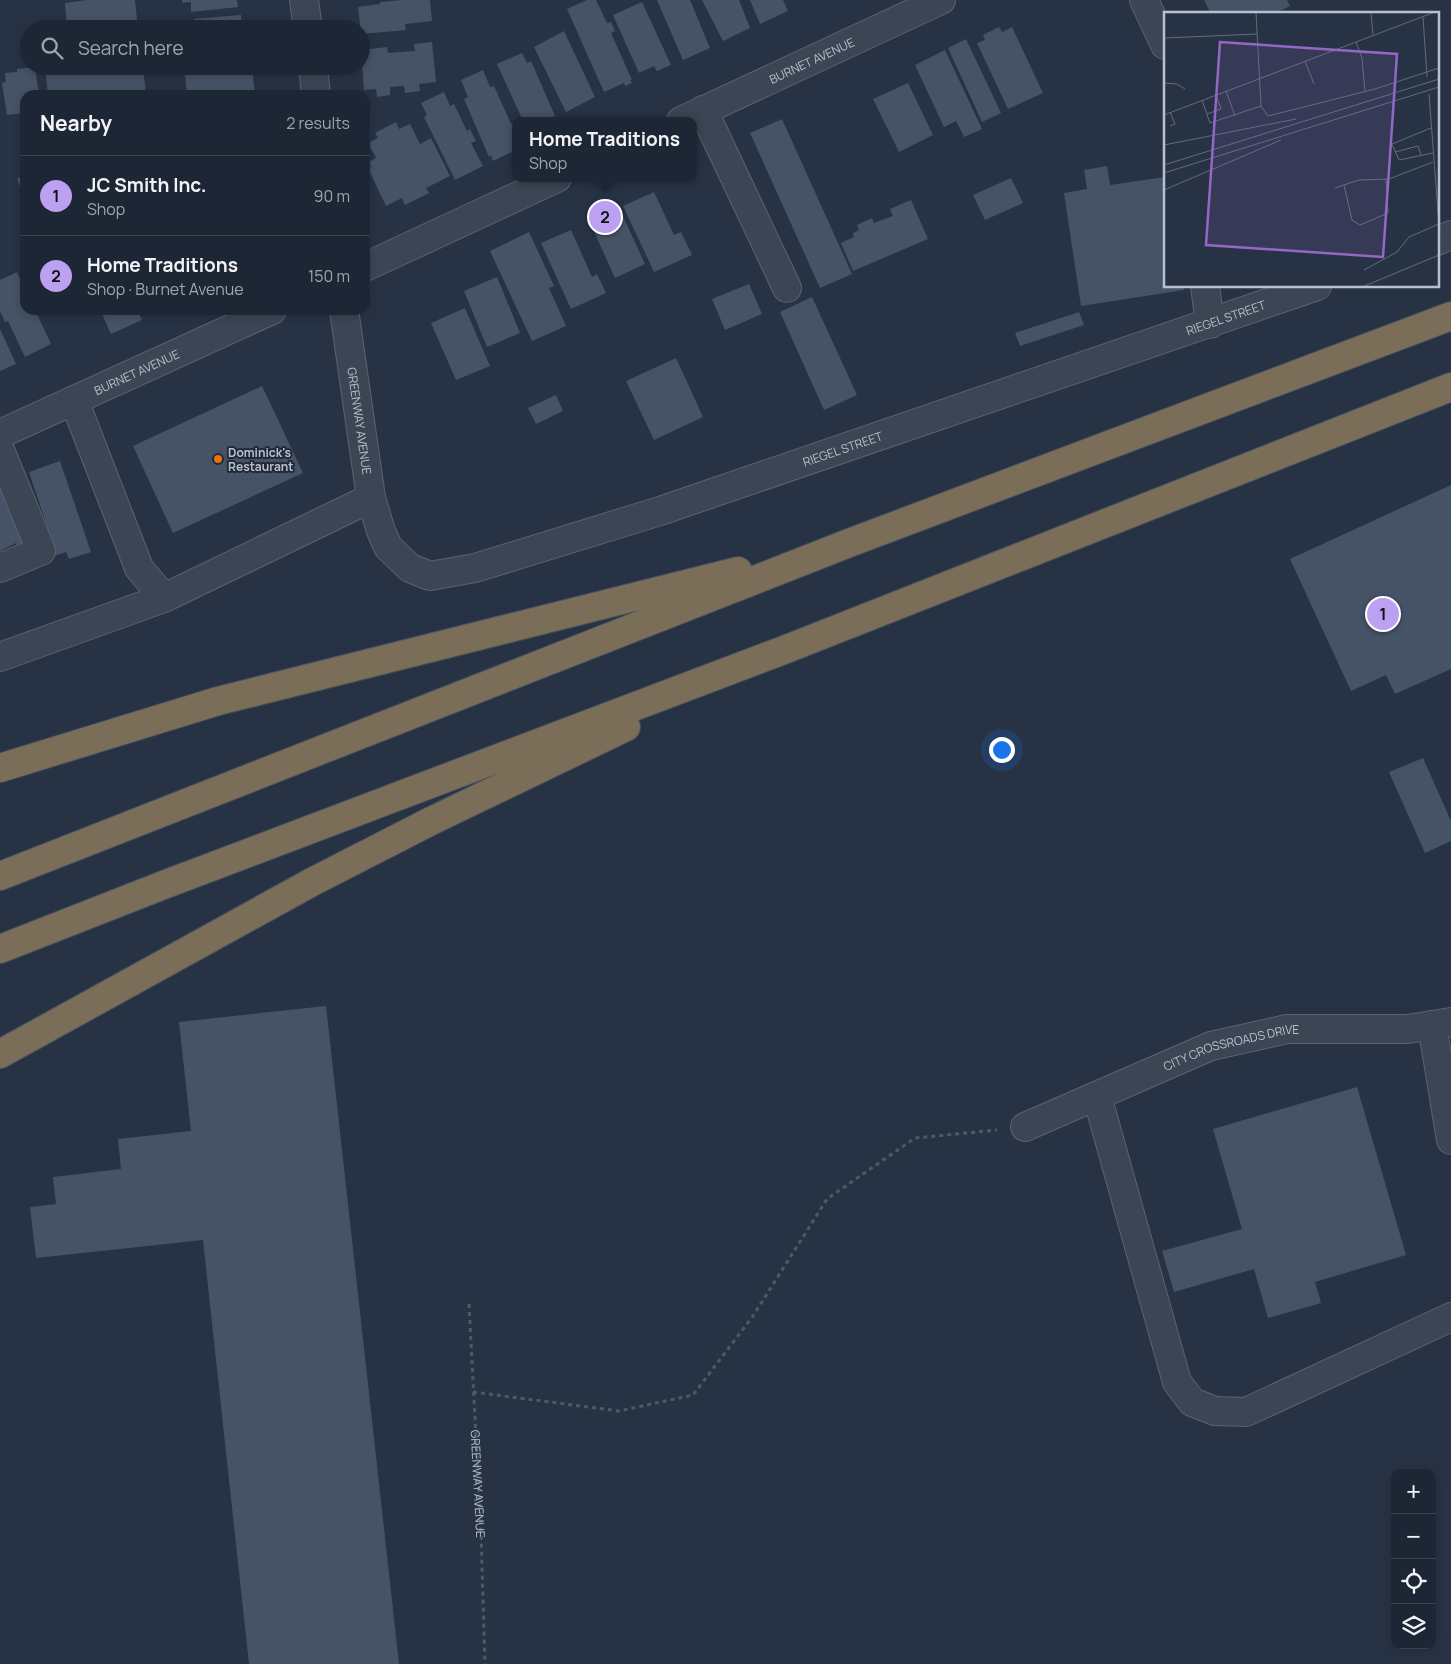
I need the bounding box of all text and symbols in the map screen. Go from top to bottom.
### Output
inset map [1164,12,1438,288]
search box [20,20,370,75]
street label: BURNET AVENUE [766,33,857,87]
icon: search [38,34,66,62]
text: Search here [78,35,184,61]
text: Nearby [40,109,112,137]
text: 2 results [286,112,350,134]
popup [512,117,697,182]
text: Home Traditions [529,126,680,152]
text: Shop [529,152,567,174]
text: JC Smith Inc. [87,172,207,198]
text: 1 [52,185,60,207]
text: 90 m [314,185,350,207]
text: Shop [87,198,125,220]
pin: 2 [589,198,621,236]
text: Home Traditions [87,252,238,278]
text: 2 [51,265,61,287]
text: 150 m [308,265,350,287]
text: Shop · Burnet Avenue [87,278,244,300]
street label: RIEGEL STREET [1184,296,1268,339]
street label: BURNET AVENUE [91,345,182,399]
street label: GREENWAY AVENUE [344,366,376,476]
street label: RIEGEL STREET [800,427,885,470]
place label: Dominick's Restaurant [228,444,294,475]
marker: Dominick's Restaurant [212,453,224,465]
pin: 1 [1367,595,1399,633]
your location [989,737,1015,763]
street label: CITY CROSSROADS DRIVE [1160,1021,1299,1074]
street label: GREENWAY AVENUE [467,1429,490,1538]
map controls [1391,1469,1436,1649]
button: + [1391,1469,1436,1514]
button: − [1391,1514,1436,1559]
button: locate [1391,1559,1436,1604]
button: layers [1391,1604,1436,1649]

